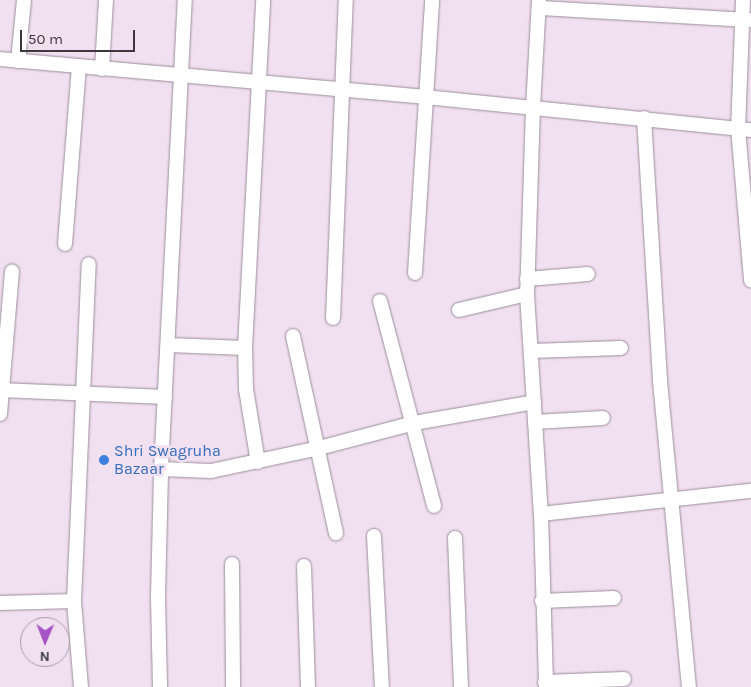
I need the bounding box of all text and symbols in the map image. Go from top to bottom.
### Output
scale bar [22,20,138,52]
text: 50 m [28,30,63,48]
place label: Shri Swagruha Bazaar [114,441,221,479]
marker: Shri Swagruha Bazaar [98,454,110,466]
north arrow [20,617,70,667]
text: N [40,648,50,665]

